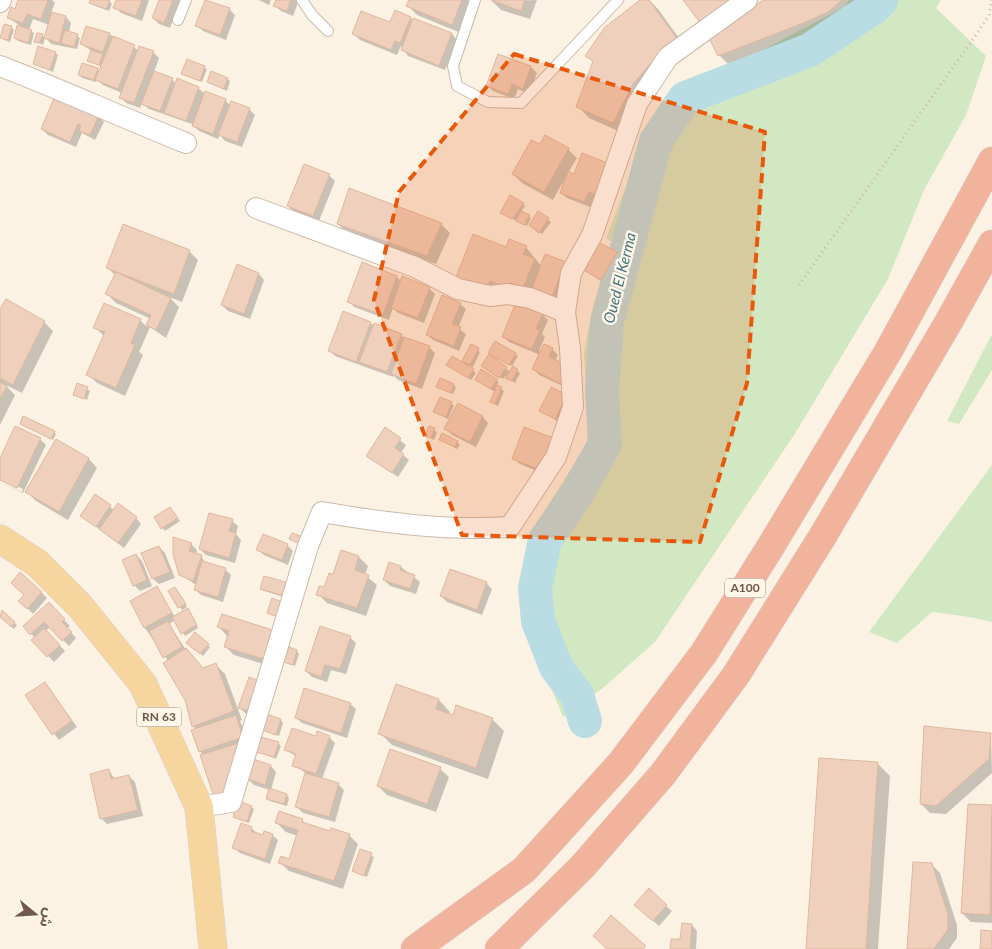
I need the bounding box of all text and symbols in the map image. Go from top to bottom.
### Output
water label: Oued El Kerma [599,230,639,325]
road number: A100 [725,578,765,598]
road number: RN 63 [136,708,182,726]
north arrow [10,889,60,939]
text: ش [37,906,59,930]

